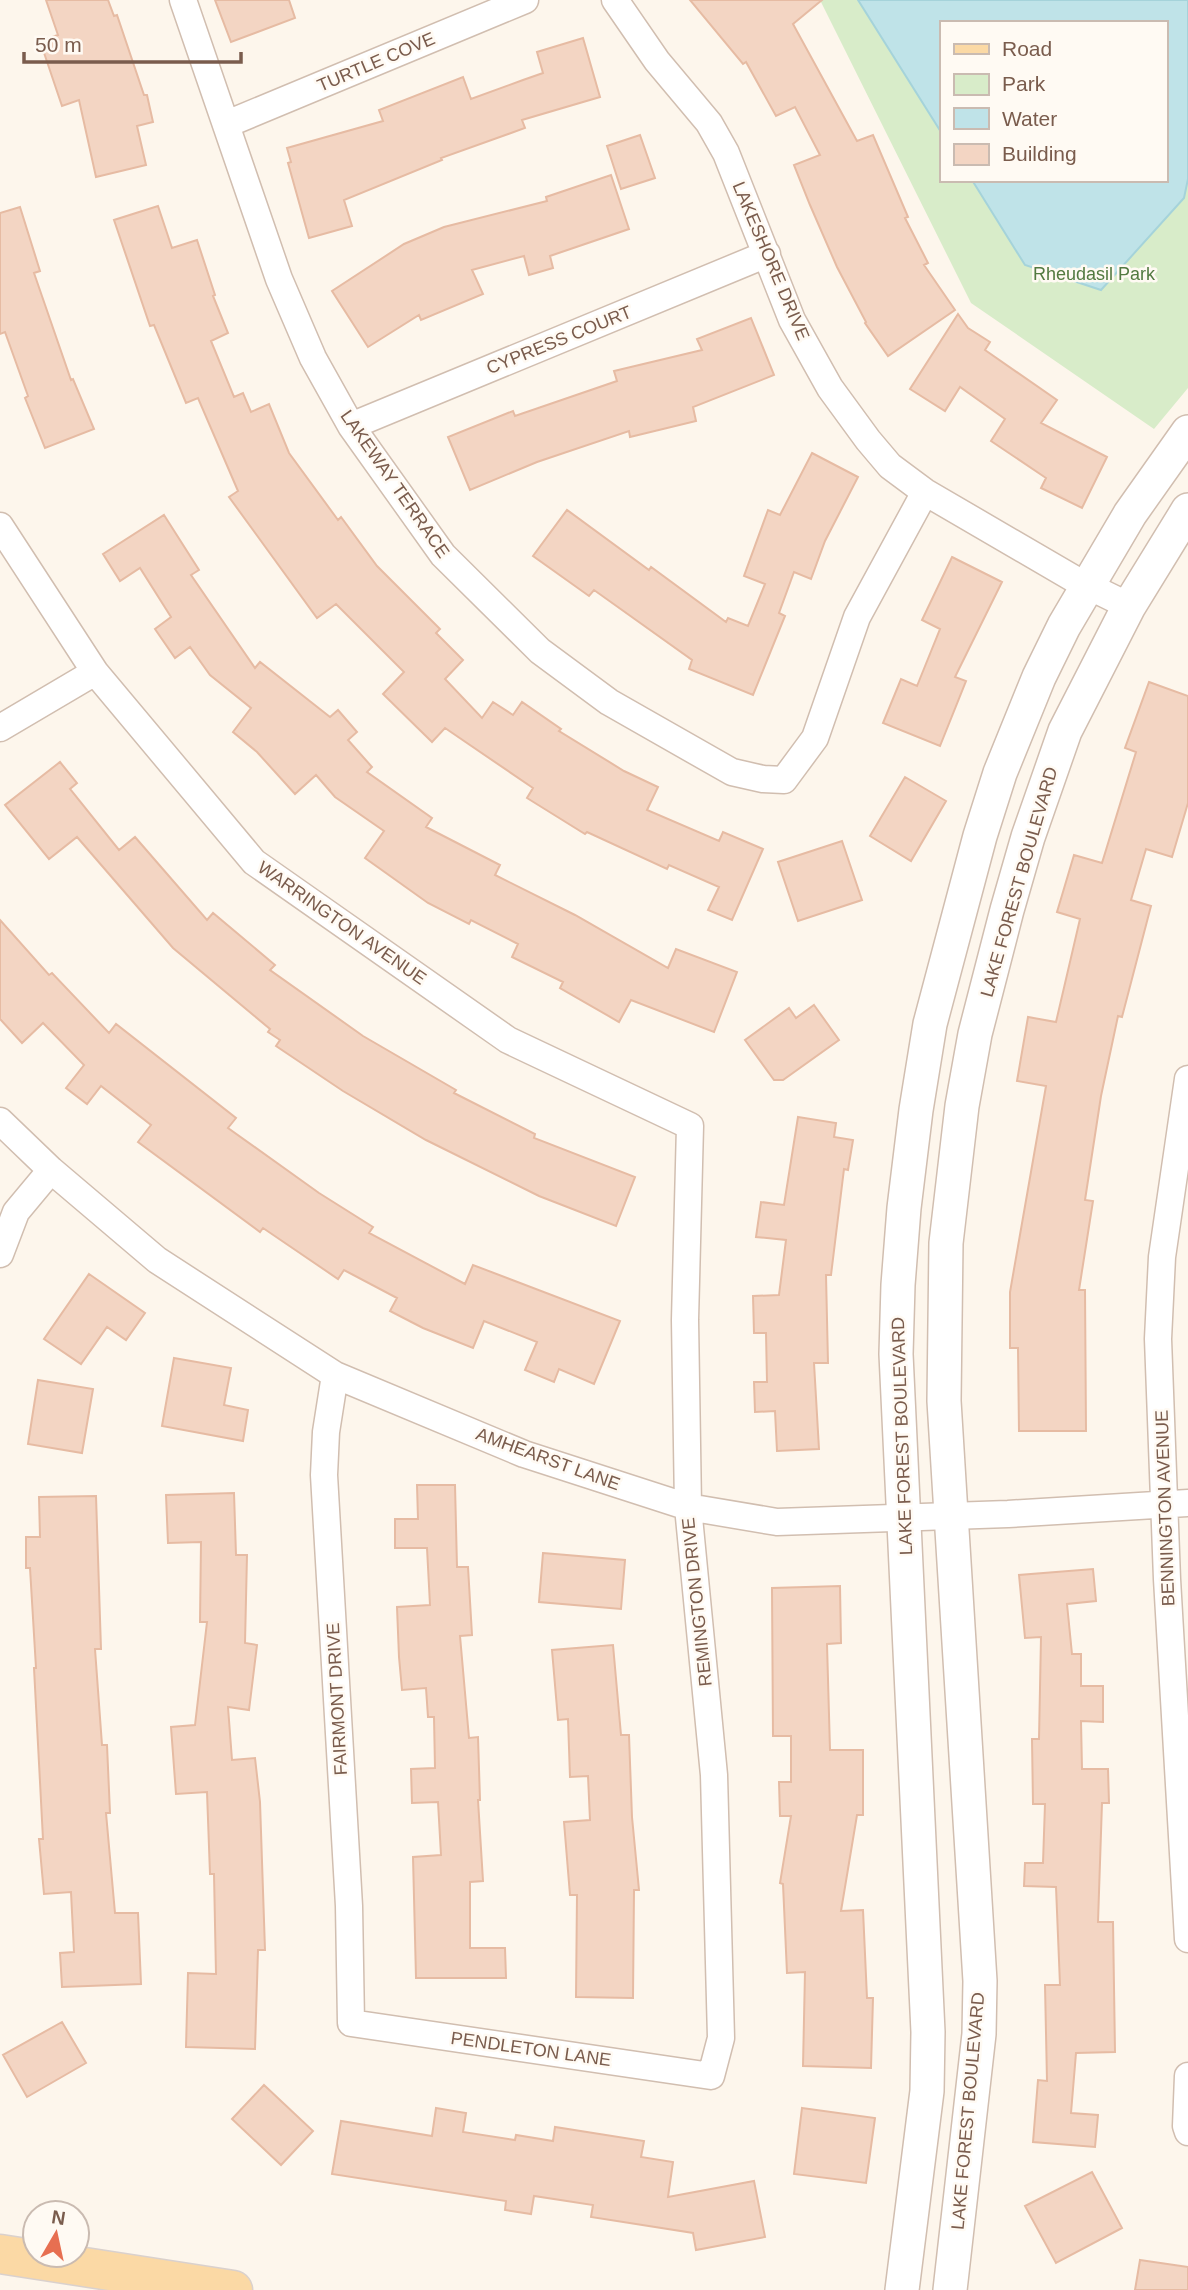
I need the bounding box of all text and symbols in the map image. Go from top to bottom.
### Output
scale bar [24,21,242,65]
legend [940,21,1167,182]
street label: TURTLE COVE [314,28,438,96]
text: 50 m [35,33,82,56]
text: Road [1002,37,1052,60]
text: Park [1002,72,1046,95]
text: Water [1002,107,1057,130]
text: Building [1002,142,1077,165]
street label: LAKESHORE DRIVE [729,179,813,343]
park label: Rheudasil Park [1033,264,1156,284]
street label: CYPRESS COURT [484,302,634,378]
street label: LAKEWAY TERRACE [337,406,453,562]
street label: LAKE FOREST BOULEVARD [977,765,1061,999]
street label: WARRINGTON AVENUE [254,857,430,989]
street label: LAKE FOREST BOULEVARD [888,1317,916,1555]
street label: BENNINGTON AVENUE [1152,1410,1178,1606]
street label: AMHEARST LANE [473,1424,623,1494]
street label: REMINGTON DRIVE [678,1517,716,1687]
street label: FAIRMONT DRIVE [323,1622,351,1776]
street label: LAKE FOREST BOULEVARD [948,1991,988,2231]
street label: PENDLETON LANE [450,2028,612,2070]
north arrow [21,2199,91,2269]
text: N [50,2206,67,2229]

